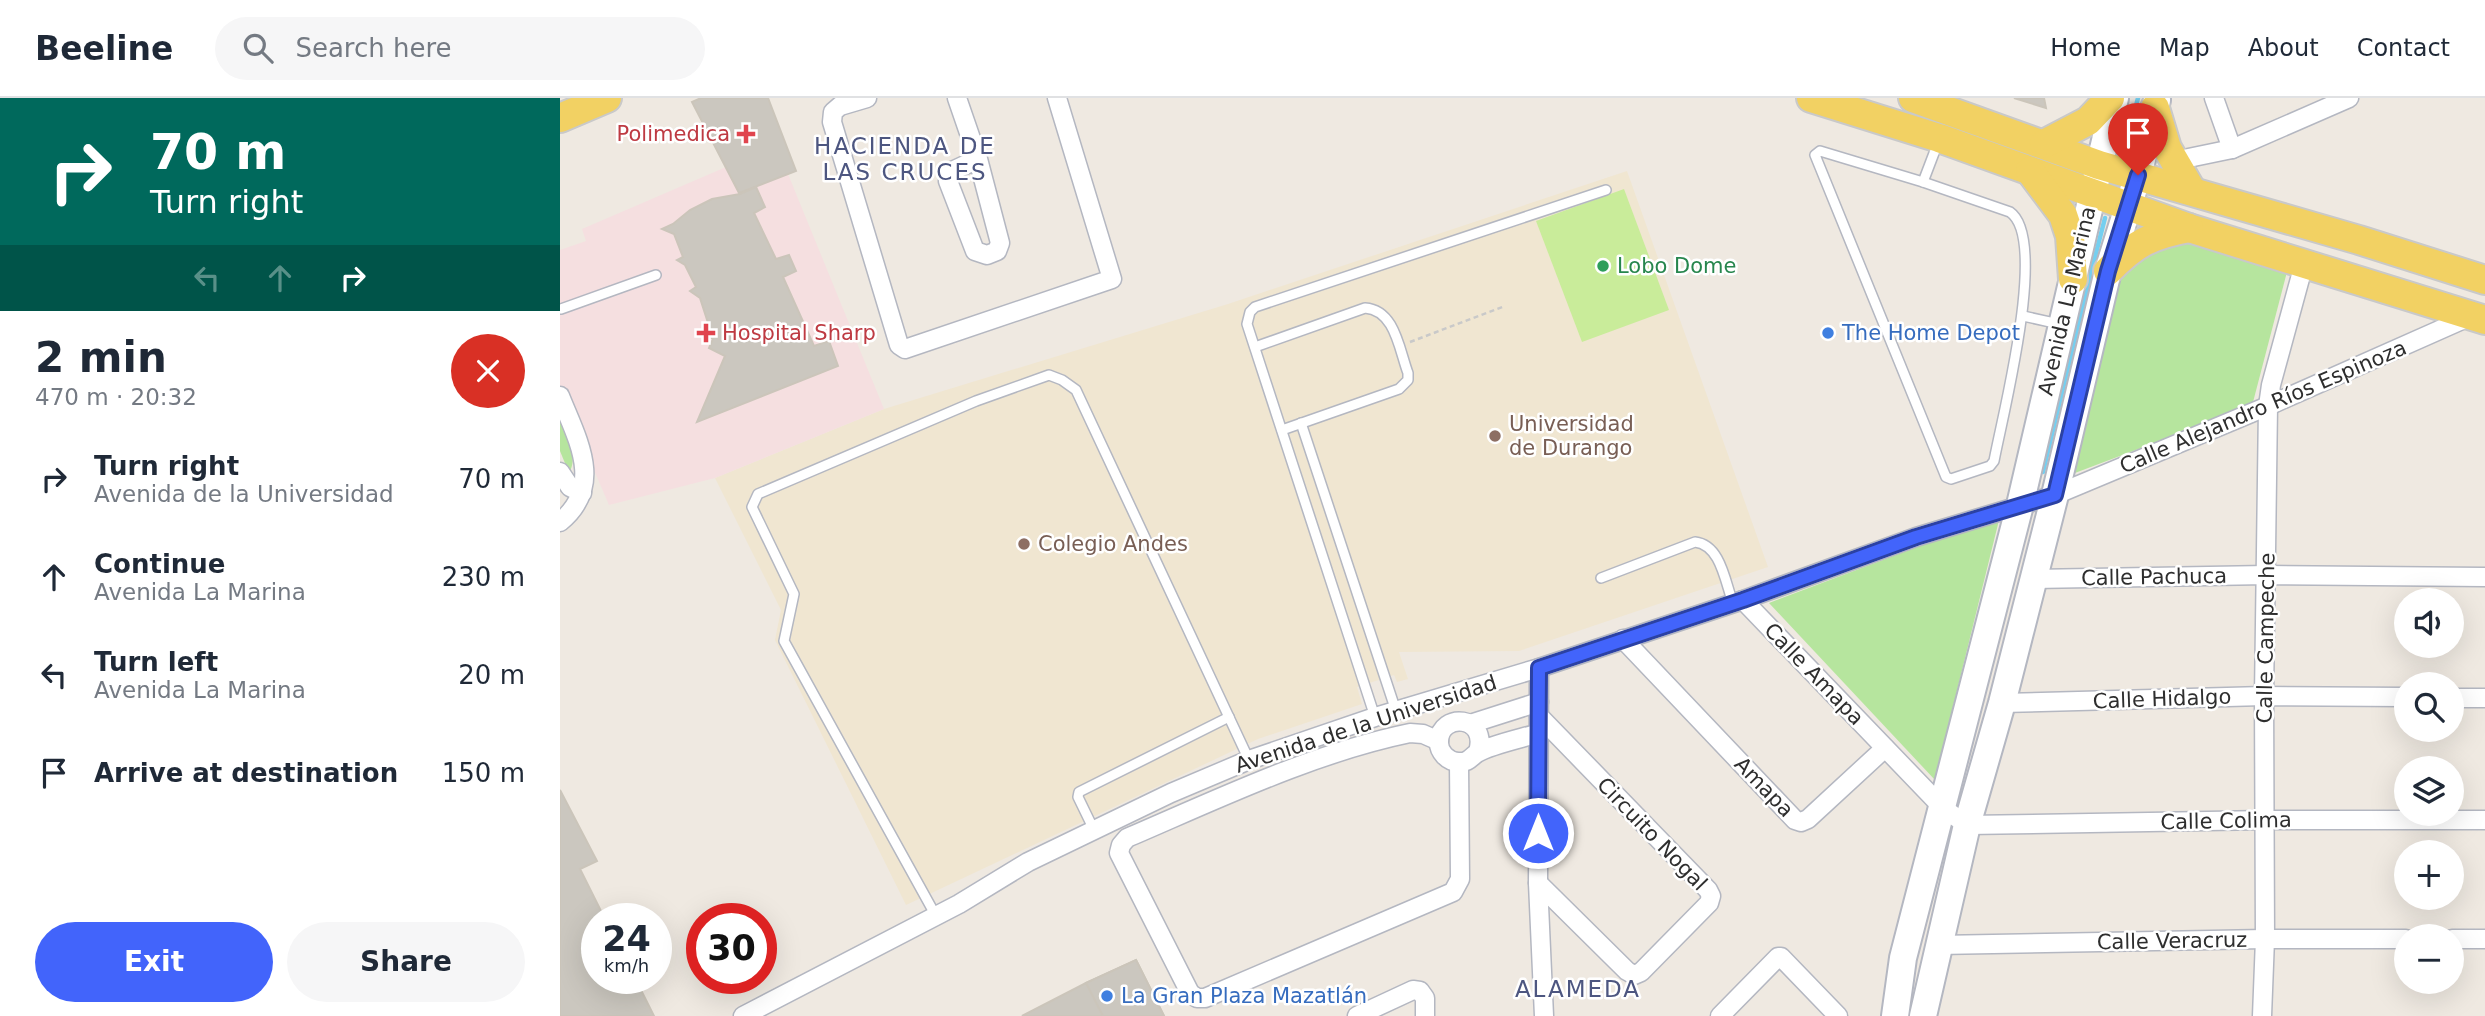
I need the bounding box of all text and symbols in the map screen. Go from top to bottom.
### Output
search box [215,17,705,80]
text: Beeline [35,29,173,68]
icon: search [239,29,277,67]
text: Search here [295,33,452,63]
text: Home [2050,34,2121,62]
text: Map [2159,34,2210,62]
text: About [2248,34,2319,62]
text: Contact [2357,34,2450,62]
pin [2108,103,2168,175]
icon: arrive [2119,114,2157,152]
place label: Polimedica [617,122,730,146]
text: 70 m [150,124,286,181]
marker: Polimedica [736,124,756,144]
icon: right [35,126,126,217]
district label: HACIENDA DE LAS CRUCES [814,133,996,185]
text: Turn right [150,183,303,221]
street label: Avenida La Marina [2034,204,2100,398]
place label: Lobo Dome [1617,254,1736,278]
marker: Lobo Dome [1595,258,1611,274]
icon: left [188,259,226,297]
icon: ahead [261,259,299,297]
icon: right [334,259,372,297]
place label: Hospital Sharp [722,321,876,345]
place label: The Home Depot [1841,321,2020,345]
marker: Hospital Sharp [696,323,716,343]
marker: The Home Depot [1820,325,1836,341]
text: 2 min [35,333,167,382]
button: close [451,334,525,408]
street label: Calle Alejandro Ríos Espinoza [2116,336,2410,478]
text: 470 m · 20:32 [35,384,197,410]
place label: Universidad de Durango [1509,412,1634,460]
marker: Universidad de Durango [1487,428,1503,444]
text: Turn right [94,451,239,481]
icon: right [35,460,73,498]
text: 70 m [458,464,525,494]
text: Avenida de la Universidad [94,481,394,507]
place label: Colegio Andes [1038,532,1188,556]
marker: Colegio Andes [1016,536,1032,552]
text: Continue [94,549,225,579]
street label: Calle Campeche [2253,552,2279,724]
icon: ahead [35,558,73,596]
text: 230 m [442,562,525,592]
street label: Calle Pachuca [2081,564,2227,590]
text: Avenida La Marina [94,579,306,605]
map controls [2394,588,2464,994]
button: sound [2394,588,2464,658]
street label: Calle Amapa [1759,618,1869,730]
text: Turn left [94,647,218,677]
icon: left [35,656,73,694]
text: 20 m [458,660,525,690]
street label: Avenida de la Universidad [1232,670,1500,778]
button: search [2394,672,2464,742]
text: Avenida La Marina [94,677,306,703]
street label: Calle Hidalgo [2092,685,2232,713]
street label: Amapa [1730,752,1798,822]
icon: arrive [35,754,73,792]
button: layers [2394,756,2464,826]
text: Arrive at destination [94,758,398,788]
text: 150 m [442,758,525,788]
street label: Circuito Nogal [1592,773,1712,895]
position arrow [1501,796,1575,870]
street label: Calle Colima [2160,808,2292,834]
button: + [2394,840,2464,910]
speed limit sign: 30 [686,903,777,994]
text: 24 [602,919,651,959]
button: Exit [35,922,273,1002]
button: Share [287,922,525,1002]
button: − [2394,924,2464,994]
street label: Calle Veracruz [2097,928,2247,954]
text: km/h [604,955,649,976]
district label: ALAMEDA [1515,976,1641,1002]
place label: La Gran Plaza Mazatlán [1121,984,1367,1008]
marker: La Gran Plaza Mazatlán [1099,988,1115,1004]

